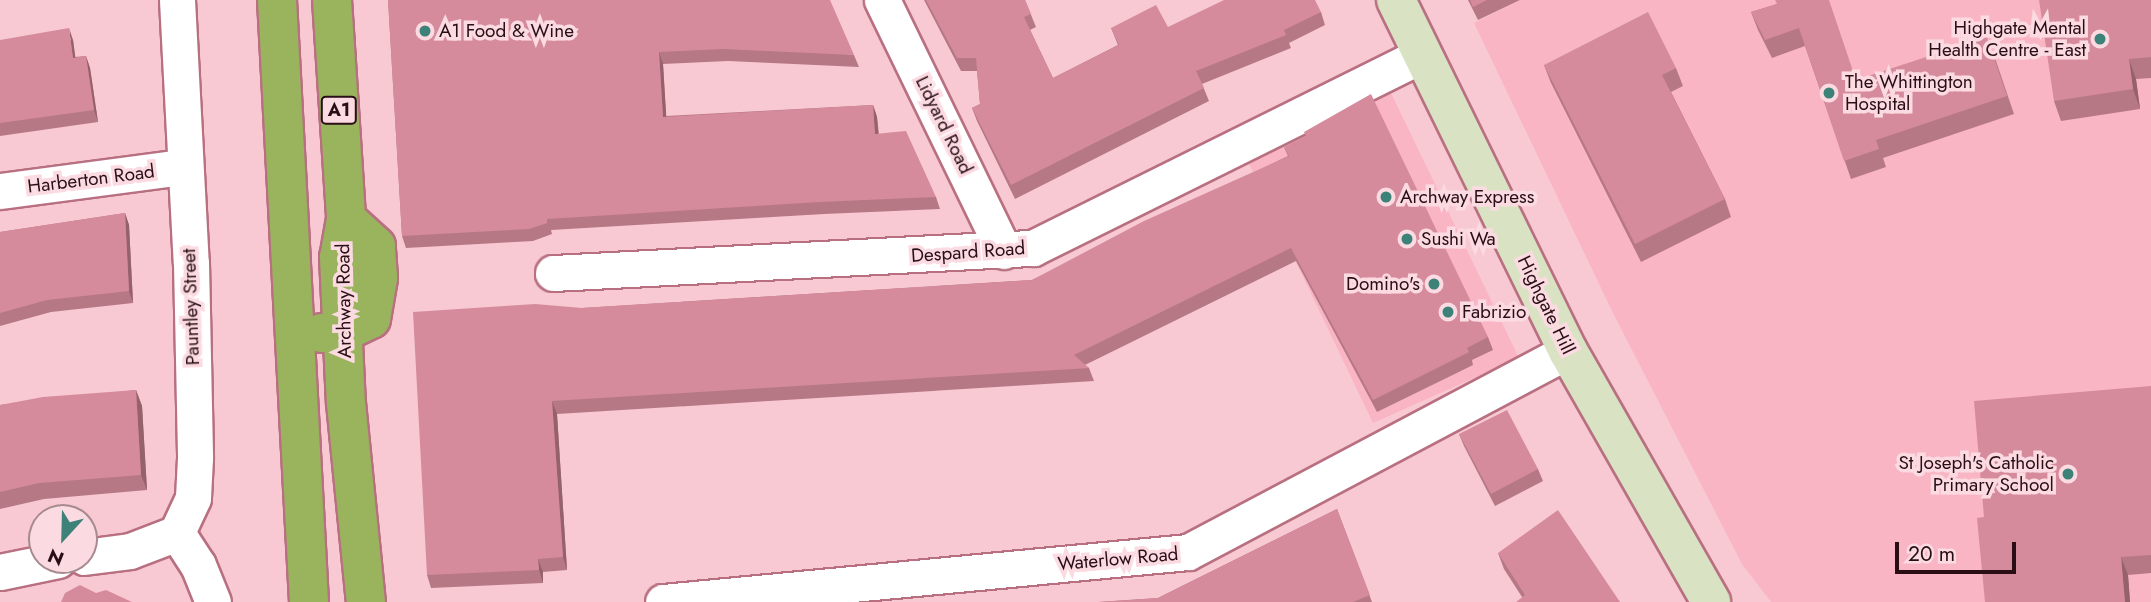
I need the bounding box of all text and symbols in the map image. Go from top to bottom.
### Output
place label: Highgate Mental Health Centre - East [1928,17,2086,61]
place label: A1 Food & Wine [439,20,574,42]
marker: A1 Food & Wine [417,23,433,39]
marker: Highgate Mental Health Centre - East [2092,31,2108,47]
place label: The Whittington Hospital [1845,71,1973,115]
street label: Lidyard Road [911,72,977,178]
marker: The Whittington Hospital [1819,83,1839,103]
road number: A1 [320,96,358,124]
street label: Harberton Road [26,160,156,198]
place label: Archway Express [1400,186,1534,208]
marker: Archway Express [1378,189,1394,205]
place label: Sushi Wa [1421,228,1496,250]
marker: Sushi Wa [1399,231,1415,247]
street label: Despard Road [910,237,1026,267]
street label: Archway Road [332,243,356,359]
street label: Pauntley Street [178,248,204,366]
street label: Highgate Hill [1512,252,1580,358]
place label: Domino's [1346,273,1420,295]
marker: Domino's [1426,276,1442,292]
place label: Fabrizio [1462,301,1526,323]
marker: Fabrizio [1440,304,1456,320]
place label: St Joseph's Catholic Primary School [1898,452,2054,496]
marker: St Joseph's Catholic Primary School [2060,466,2076,482]
north arrow [28,504,98,574]
scale bar [1899,528,2020,572]
text: 20 m [1908,539,1955,569]
text: N [44,542,68,572]
street label: Waterlow Road [1057,542,1179,576]

